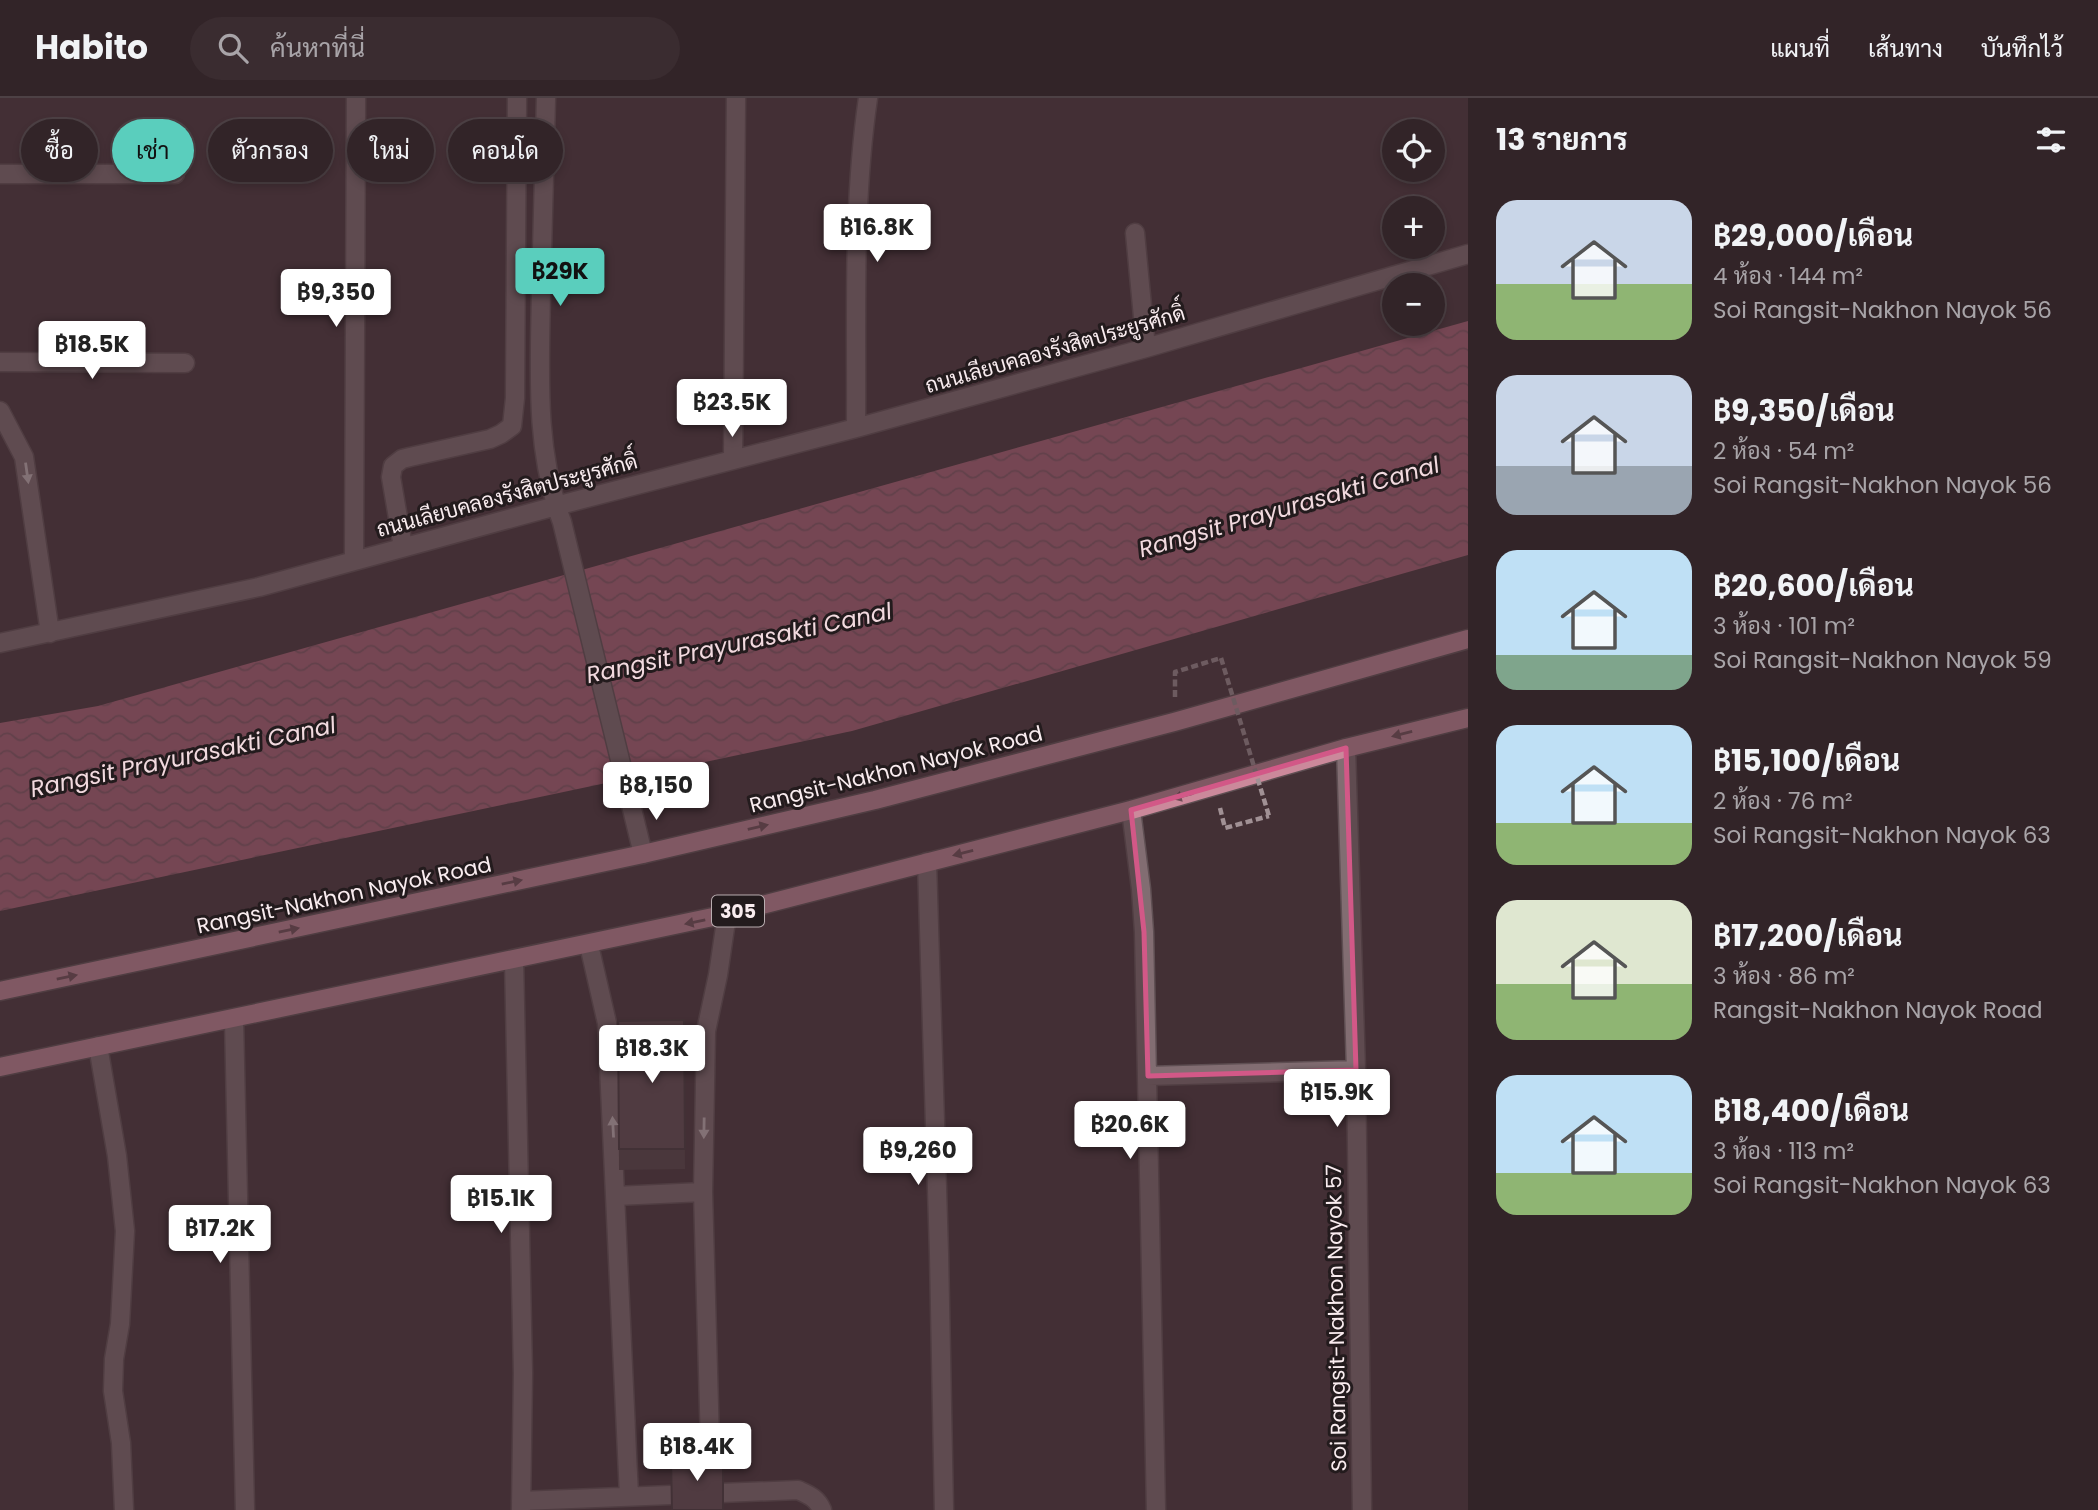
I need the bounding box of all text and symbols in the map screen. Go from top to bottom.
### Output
search box [190,17,680,80]
text: Habito [35,24,148,71]
icon: search [214,29,252,67]
text: ค้นหาที่นี่ [270,30,365,66]
text: แผนที่ [1770,32,1830,65]
text: เส้นทาง [1868,32,1943,65]
text: บันทึกไว้ [1981,32,2063,65]
text: 13 รายการ [1496,118,1628,161]
chip: ซื้อ [21,119,98,182]
chip: เช่า [112,119,194,182]
chip: ตัวกรอง [208,119,333,182]
chip: ใหม่ [347,119,434,182]
chip: คอนโด [448,119,563,182]
map controls [1382,119,1445,336]
button: locate [1382,119,1445,182]
icon: filters [2032,121,2070,159]
button: + [1382,196,1445,259]
pin: ฿16.8K [820,204,934,264]
text: ฿16.8K [840,211,914,243]
text: ฿29,000/เดือน [1713,214,1913,257]
icon: home [1552,228,1636,312]
pin: ฿29K [519,248,601,308]
text: ฿29K [531,255,589,287]
text: 4 ห้อง · 144 m² [1713,260,1863,292]
pin: ฿9,350 [279,270,393,329]
button: − [1382,273,1445,336]
text: ฿9,350 [297,276,375,308]
street label: ถนนเลียบคลองรังสิตประยูรศักดิ์ [920,293,1189,401]
text: Soi Rangsit-Nakhon Nayok 56 [1713,294,2052,326]
pin: ฿18.5K [35,322,149,381]
text: ฿18.5K [55,328,129,360]
pin: ฿23.5K [675,380,789,439]
text: ฿23.5K [693,386,771,418]
text: ฿9,350/เดือน [1713,389,1895,432]
icon: home [1552,403,1636,487]
text: 2 ห้อง · 54 m² [1713,435,1854,467]
street label: ถนนเลียบคลองรังสิตประยูรศักดิ์ [372,441,641,545]
water label: Rangsit Prayurasakti Canal [1135,449,1443,565]
one-way arrow [22,462,33,484]
text: Soi Rangsit-Nakhon Nayok 56 [1713,469,2052,501]
text: ฿20,600/เดือน [1713,564,1914,607]
icon: home [1552,578,1636,662]
water label: Rangsit Prayurasakti Canal [583,595,895,691]
text: 3 ห้อง · 101 m² [1713,610,1855,642]
text: Soi Rangsit-Nakhon Nayok 59 [1713,644,2052,676]
water label: Rangsit Prayurasakti Canal [27,709,339,805]
street label: Rangsit-Nakhon Nayok Road [747,719,1045,819]
one-way arrow [1391,729,1413,740]
text: ฿15,100/เดือน [1713,739,1900,782]
icon: home [1552,753,1636,837]
pin: ฿8,150 [599,762,713,822]
text: ฿8,150 [619,769,693,801]
text: 2 ห้อง · 76 m² [1713,785,1853,817]
one-way arrow [1172,791,1193,801]
text: Soi Rangsit-Nakhon Nayok 63 [1713,819,2051,851]
one-way arrow [747,821,769,832]
one-way arrow [951,848,973,859]
street label: Rangsit-Nakhon Nayok Road [194,850,494,940]
one-way arrow [501,877,523,888]
road number: 305 [712,896,764,926]
text: ฿17,200/เดือน [1713,914,1903,957]
one-way arrow [684,916,706,927]
one-way arrow [278,924,300,935]
icon: home [1552,928,1636,1012]
text: 3 ห้อง · 86 m² [1713,960,1855,992]
one-way arrow [56,972,78,983]
text: Rangsit-Nakhon Nayok Road [1713,994,2043,1026]
pin: ฿18.3K [595,1026,709,1085]
text: ฿18.3K [615,1032,689,1064]
pin: ฿15.9K [1280,1070,1394,1129]
text: ฿15.9K [1300,1076,1374,1108]
text: ฿18,400/เดือน [1713,1089,1909,1132]
pin: ฿20.6K [1073,1102,1187,1161]
icon: home [1552,1103,1636,1187]
text: ฿20.6K [1090,1108,1170,1140]
one-way arrow [607,1116,618,1138]
one-way arrow [698,1117,710,1139]
pin: ฿9,260 [861,1128,975,1187]
text: ฿9,260 [879,1134,957,1166]
text: 3 ห้อง · 113 m² [1713,1135,1854,1167]
street label: Soi Rangsit-Nakhon Nayok 57 [1319,1164,1353,1472]
text: Soi Rangsit-Nakhon Nayok 63 [1713,1169,2051,1201]
pin: ฿15.1K [444,1176,558,1235]
text: ฿15.1K [467,1182,535,1214]
pin: ฿17.2K [163,1206,277,1265]
text: ฿17.2K [185,1212,255,1244]
pin: ฿18.4K [640,1424,754,1483]
text: ฿18.4K [659,1430,735,1462]

